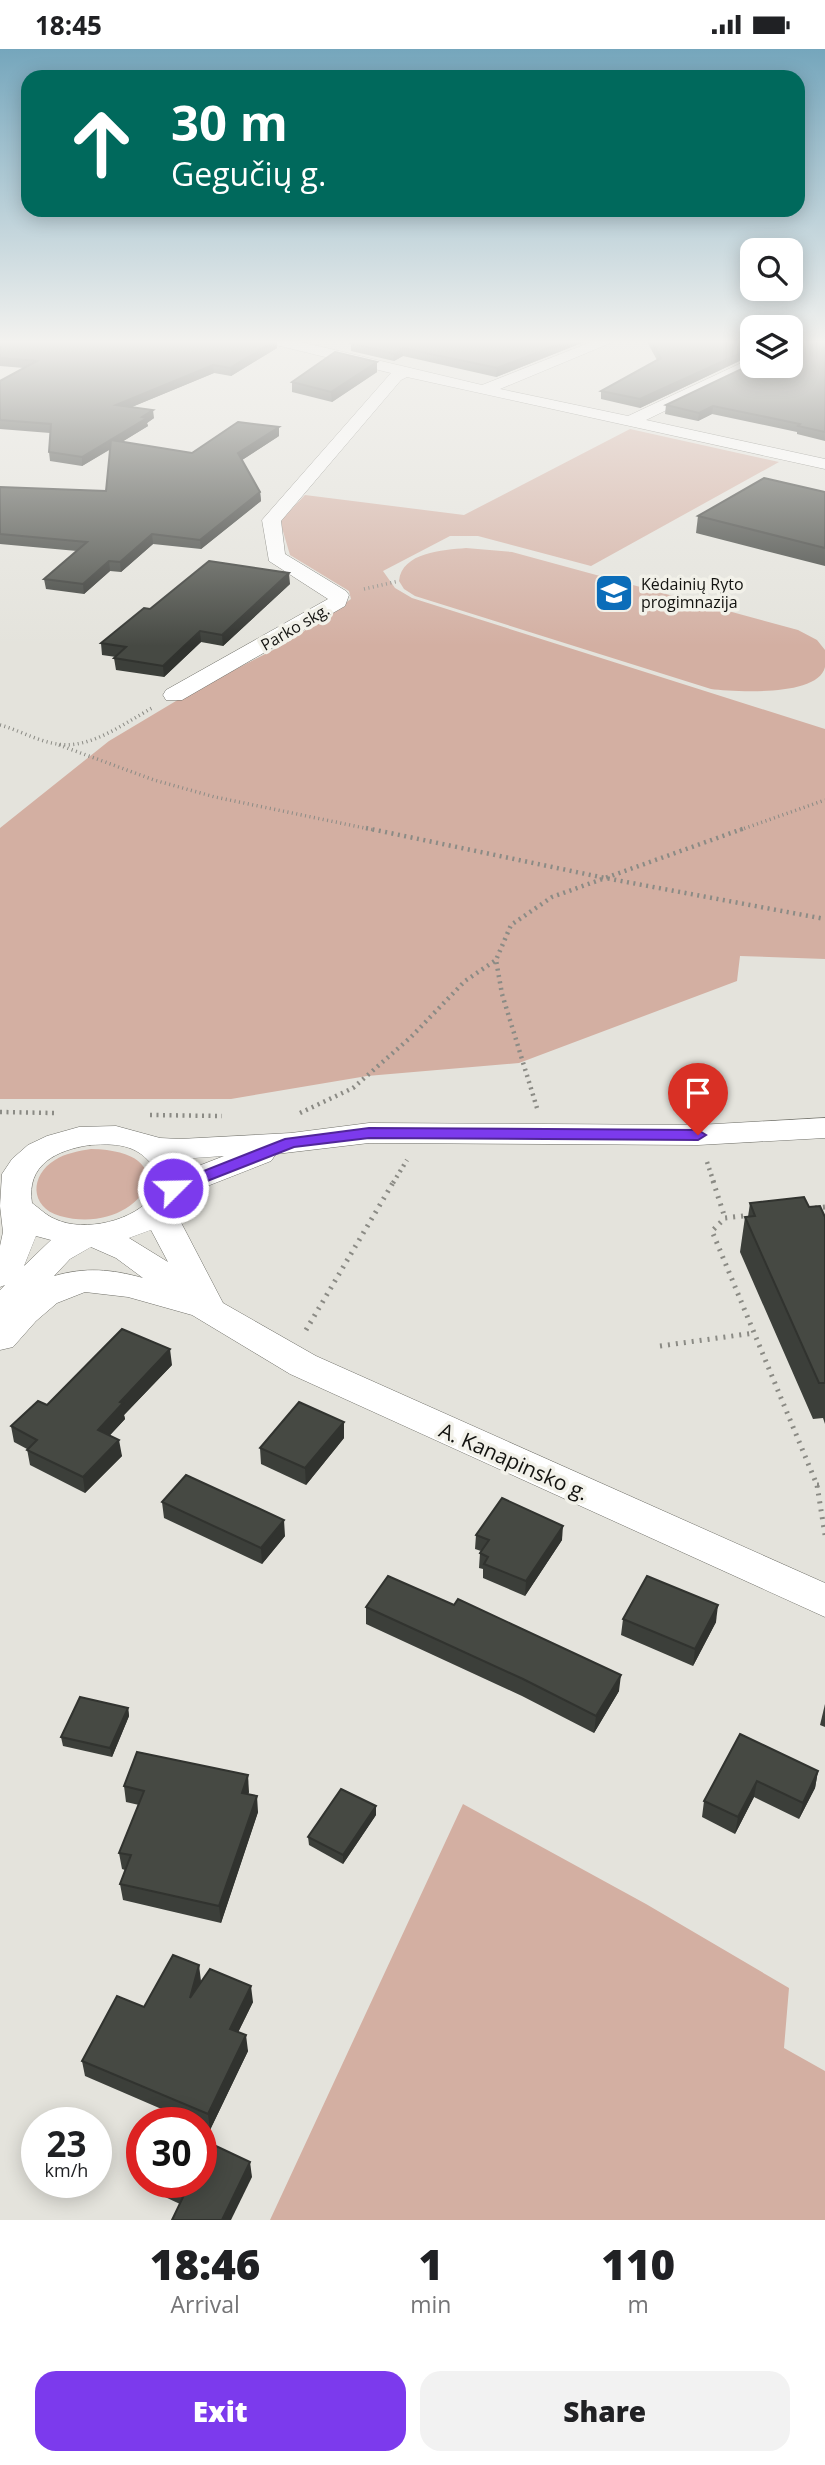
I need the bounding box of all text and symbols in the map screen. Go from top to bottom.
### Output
text: 18:45 [35,7,102,43]
text: 30 m [171,89,288,155]
icon: ahead [56,98,147,189]
text: Gegučių g. [171,152,326,195]
map controls [740,238,803,378]
button: search [740,238,803,301]
button: layers [740,315,803,378]
school or university icon: Kėdainių Ryto progimnazija [593,572,635,614]
place label: Kėdainių Ryto progimnazija [641,573,744,613]
street label: Parko skg. [257,598,333,656]
pin [668,1063,728,1135]
icon: arrive [679,1074,717,1112]
position arrow [136,1151,210,1225]
street label: A. Kanapinsko g. [435,1416,593,1506]
speed limit sign: 30 [126,2107,217,2198]
text: 23 [46,2120,87,2167]
text: km/h [45,2158,88,2182]
text: 18:46 [150,2235,260,2292]
text: 1 [419,2235,443,2292]
text: 110 [601,2235,675,2292]
text: Arrival [171,2288,240,2320]
text: min [410,2288,451,2320]
text: m [628,2288,649,2320]
button: Exit [35,2371,406,2451]
button: Share [420,2371,790,2451]

